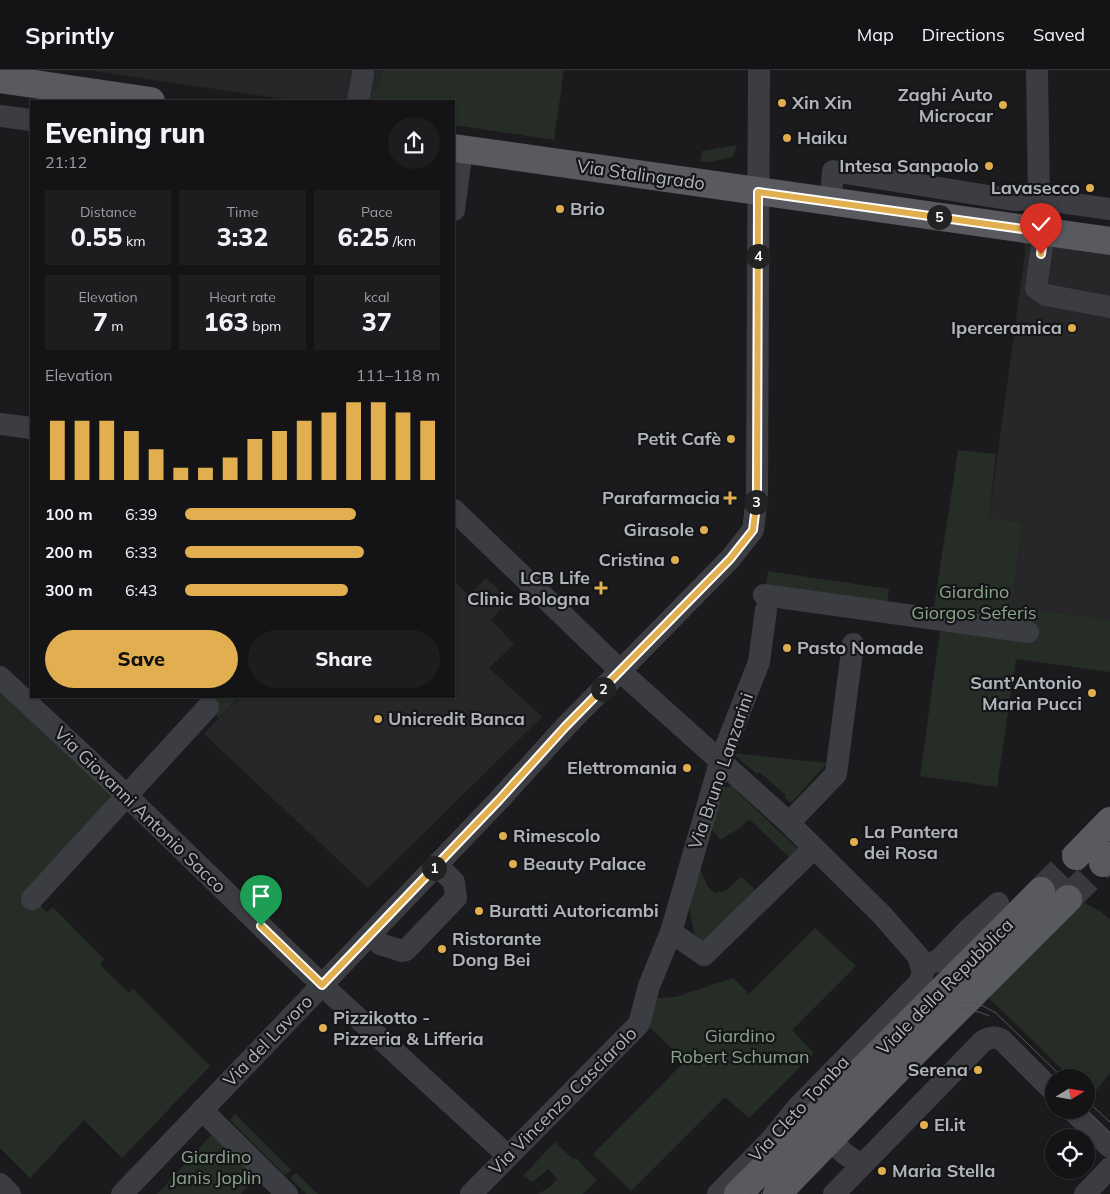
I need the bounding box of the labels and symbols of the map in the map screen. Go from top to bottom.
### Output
place label: Zaghi Auto Microcar [898,83,994,127]
place label: Xin Xin [791,91,852,114]
marker: Xin Xin [776,97,788,109]
marker: Zaghi Auto Microcar [997,99,1009,111]
place label: Haiku [797,126,847,149]
marker: Haiku [781,132,793,144]
street label: Via Stalingrado [576,154,707,195]
place label: Intesa Sanpaolo [839,154,979,177]
marker: Intesa Sanpaolo [983,160,995,172]
place label: Lavasecco [991,176,1080,199]
marker: Lavasecco [1084,182,1096,194]
place label: Brio [570,197,605,220]
marker: Brio [554,203,566,215]
pin [1020,203,1062,254]
pin: 5 [926,204,952,230]
pin: 4 [746,244,770,268]
place label: Iperceramica [951,316,1062,339]
marker: Iperceramica [1066,322,1078,334]
place label: Petit Cafè [637,427,721,450]
marker: Petit Cafè [725,433,737,445]
place label: Parafarmacia [602,486,720,509]
pin: 3 [744,490,768,514]
marker: Parafarmacia [724,492,736,504]
place label: Girasole [624,518,694,541]
marker: Girasole [698,524,710,536]
place label: Cristina [598,548,665,571]
marker: Cristina [669,554,681,566]
place label: LCB Life Clinic Bologna [467,566,590,610]
park label: Giardino Giorgos Seferis [911,580,1037,624]
marker: LCB Life Clinic Bologna [594,581,608,595]
place label: Pasto Nomade [797,636,924,659]
marker: Pasto Nomade [781,642,793,654]
place label: Sant’Antonio Maria Pucci [970,671,1082,715]
pin: 2 [590,676,616,702]
marker: Sant’Antonio Maria Pucci [1086,687,1098,699]
street label: Via Bruno Lanzarini [683,690,758,852]
place label: Unicredit Banca [388,707,525,730]
marker: Unicredit Banca [372,713,384,725]
street label: Via Giovanni Antonio Sacco [50,721,231,898]
place label: Elettromania [567,756,677,779]
marker: Elettromania [681,762,693,774]
place label: La Pantera dei Rosa [864,820,959,864]
place label: Rimescolo [513,824,600,847]
marker: Rimescolo [497,830,509,842]
marker: La Pantera dei Rosa [848,836,860,848]
place label: Beauty Palace [523,852,646,875]
pin: 1 [422,856,446,880]
marker: Beauty Palace [507,858,519,870]
pin [240,875,282,926]
place label: Buratti Autoricambi [489,899,659,922]
marker: Buratti Autoricambi [473,905,485,917]
street label: Viale della Repubblica [871,913,1018,1060]
place label: Ristorante Dong Bei [452,927,541,971]
marker: Ristorante Dong Bei [436,943,448,955]
street label: Via del Lavoro [218,990,317,1091]
place label: Pizzikotto - Pizzeria & Lifferia [333,1006,484,1050]
marker: Pizzikotto - Pizzeria & Lifferia [317,1022,329,1034]
street label: Via Vincenzo Casciarolo [484,1022,641,1179]
park label: Giardino Robert Schuman [670,1024,810,1068]
street label: Via Cleto Tomba [743,1051,854,1167]
place label: Serena [908,1058,968,1081]
marker: Serena [972,1064,984,1076]
north arrow [1045,1069,1095,1119]
place label: El.it [934,1113,966,1136]
marker: El.it [918,1119,930,1131]
park label: Giardino Janis Joplin [170,1145,262,1189]
place label: Maria Stella [892,1159,995,1182]
marker: Maria Stella [876,1165,888,1177]

